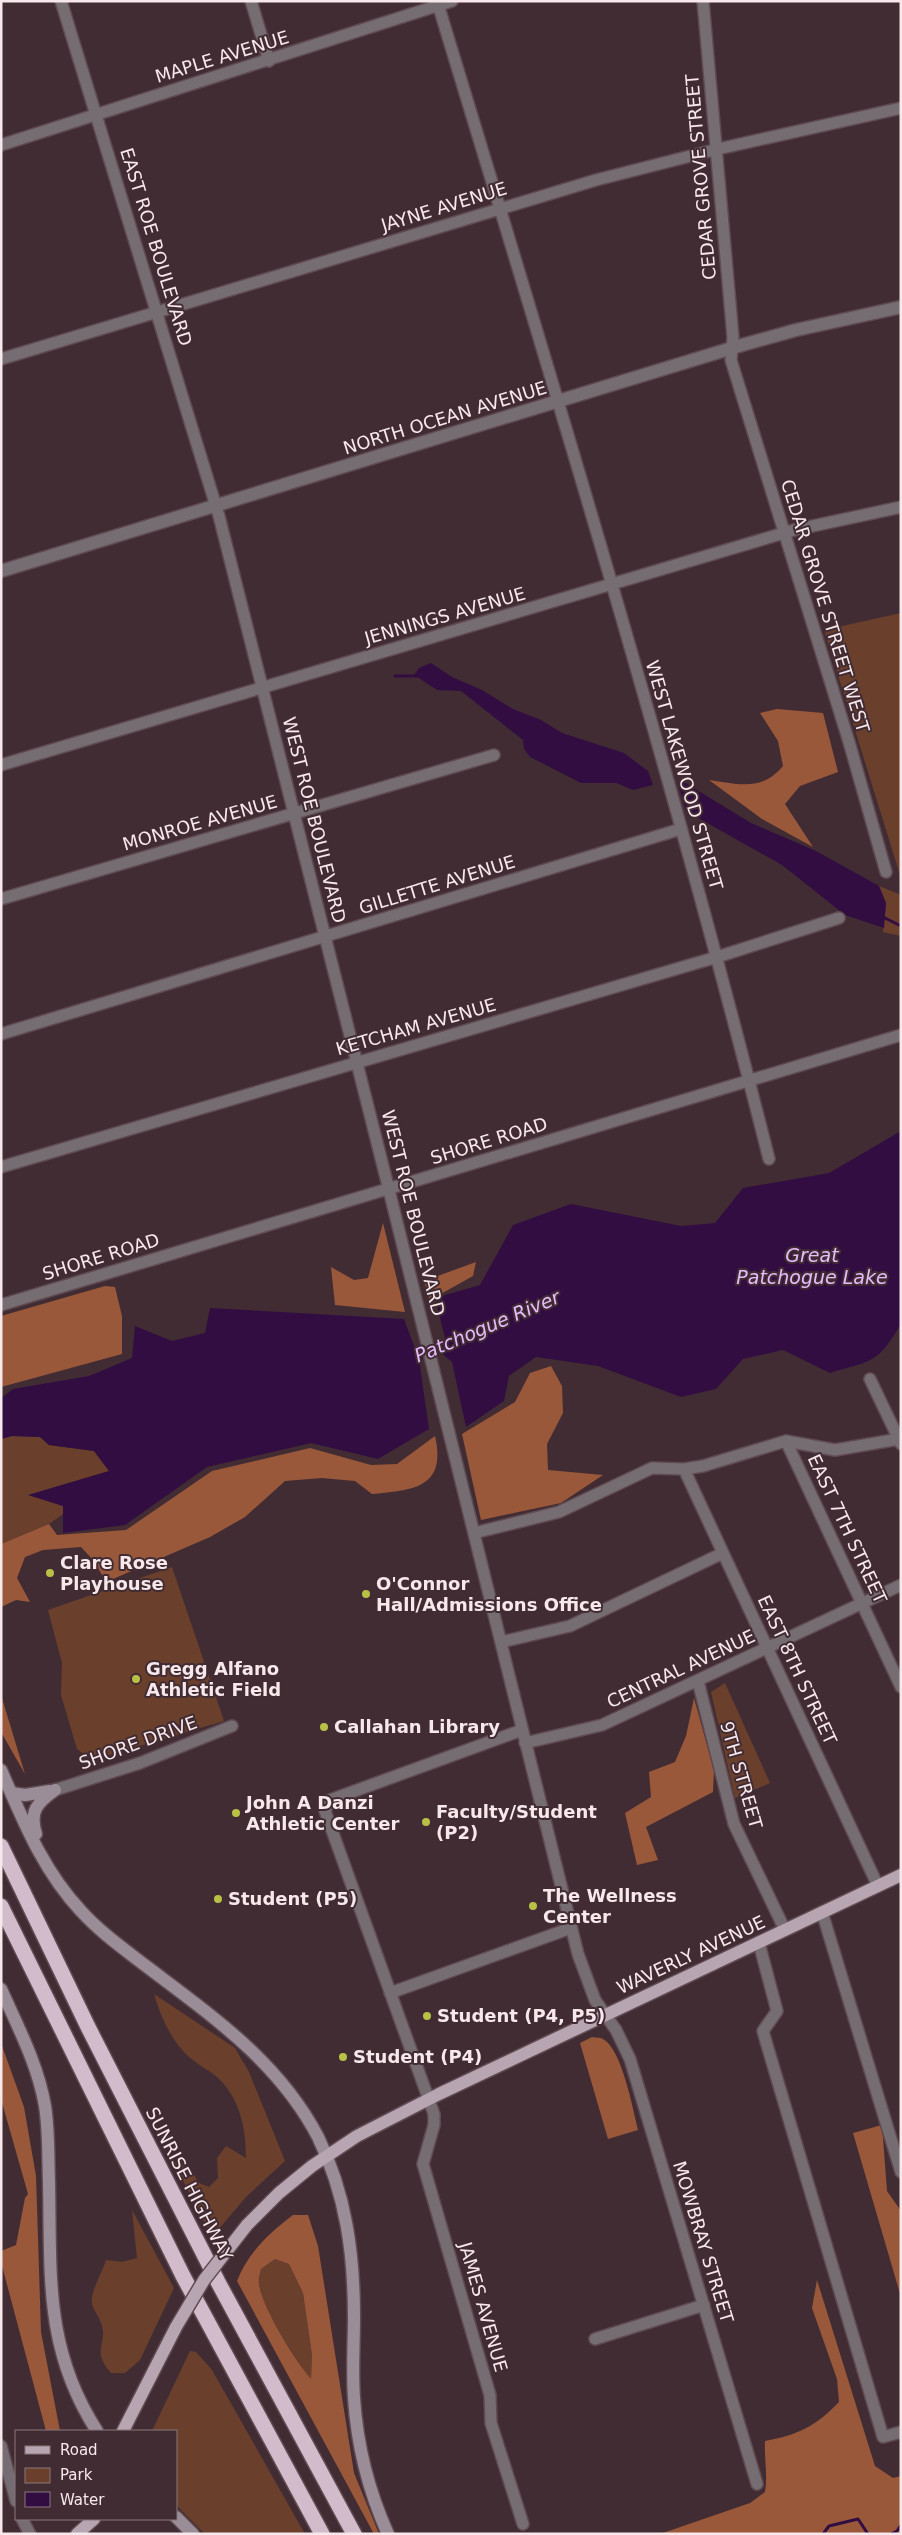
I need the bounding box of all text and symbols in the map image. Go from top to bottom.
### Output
street label: MAPLE AVENUE [152,26,291,87]
street label: CEDAR GROVE STREET [681,72,720,281]
street label: EAST ROE BOULEVARD [116,145,197,349]
street label: JAYNE AVENUE [378,177,509,236]
street label: NORTH OCEAN AVENUE [341,377,549,458]
street label: CEDAR GROVE STREET WEST [777,477,874,736]
street label: JENNINGS AVENUE [361,583,528,649]
street label: WEST LAKEWOOD STREET [642,658,728,893]
street label: WEST ROE BOULEVARD [279,715,350,925]
street label: MONROE AVENUE [120,790,280,855]
street label: GILLETTE AVENUE [356,851,518,918]
street label: KETCHAM AVENUE [333,994,498,1059]
street label: WEST ROE BOULEVARD [378,1108,449,1318]
street label: SHORE ROAD [428,1113,550,1168]
street label: SHORE ROAD [40,1229,162,1284]
water label: Great Patchogue Lake [736,1244,888,1288]
water label: Patchogue River [411,1285,564,1367]
street label: EAST 7TH STREET [804,1451,892,1608]
place label: Clare Rose Playhouse [60,1552,168,1594]
marker: Clare Rose Playhouse [44,1567,56,1579]
place label: O'Connor Hall/Admissions Office [376,1573,602,1615]
marker: O'Connor Hall/Admissions Office [360,1588,372,1600]
street label: EAST 8TH STREET [754,1592,842,1749]
street label: CENTRAL AVENUE [603,1625,758,1712]
place label: Gregg Alfano Athletic Field [146,1658,281,1700]
marker: Gregg Alfano Athletic Field [130,1673,142,1685]
street label: SHORE DRIVE [76,1711,200,1774]
place label: Callahan Library [334,1716,500,1737]
street label: 9TH STREET [716,1719,767,1832]
marker: Callahan Library [318,1721,330,1733]
place label: John A Danzi Athletic Center [244,1792,399,1834]
place label: Faculty/Student (P2) [436,1801,597,1843]
marker: John A Danzi Athletic Center [230,1807,242,1819]
marker: Faculty/Student (P2) [420,1816,432,1828]
place label: The Wellness Center [543,1885,677,1927]
place label: Student (P5) [228,1888,357,1909]
marker: Student (P5) [212,1893,224,1905]
marker: The Wellness Center [527,1900,539,1912]
street label: WAVERLY AVENUE [613,1911,768,1998]
place label: Student (P4, P5) [437,2005,605,2026]
marker: Student (P4, P5) [421,2010,433,2022]
place label: Student (P4) [353,2046,482,2067]
marker: Student (P4) [337,2051,349,2063]
street label: SUNRISE HIGHWAY [142,2104,238,2265]
street label: MOWBRAY STREET [669,2158,738,2326]
street label: JAMES AVENUE [455,2238,512,2374]
legend [15,2430,178,2520]
text: Road [60,2441,98,2459]
text: Park [60,2466,93,2484]
text: Water [60,2491,105,2509]

